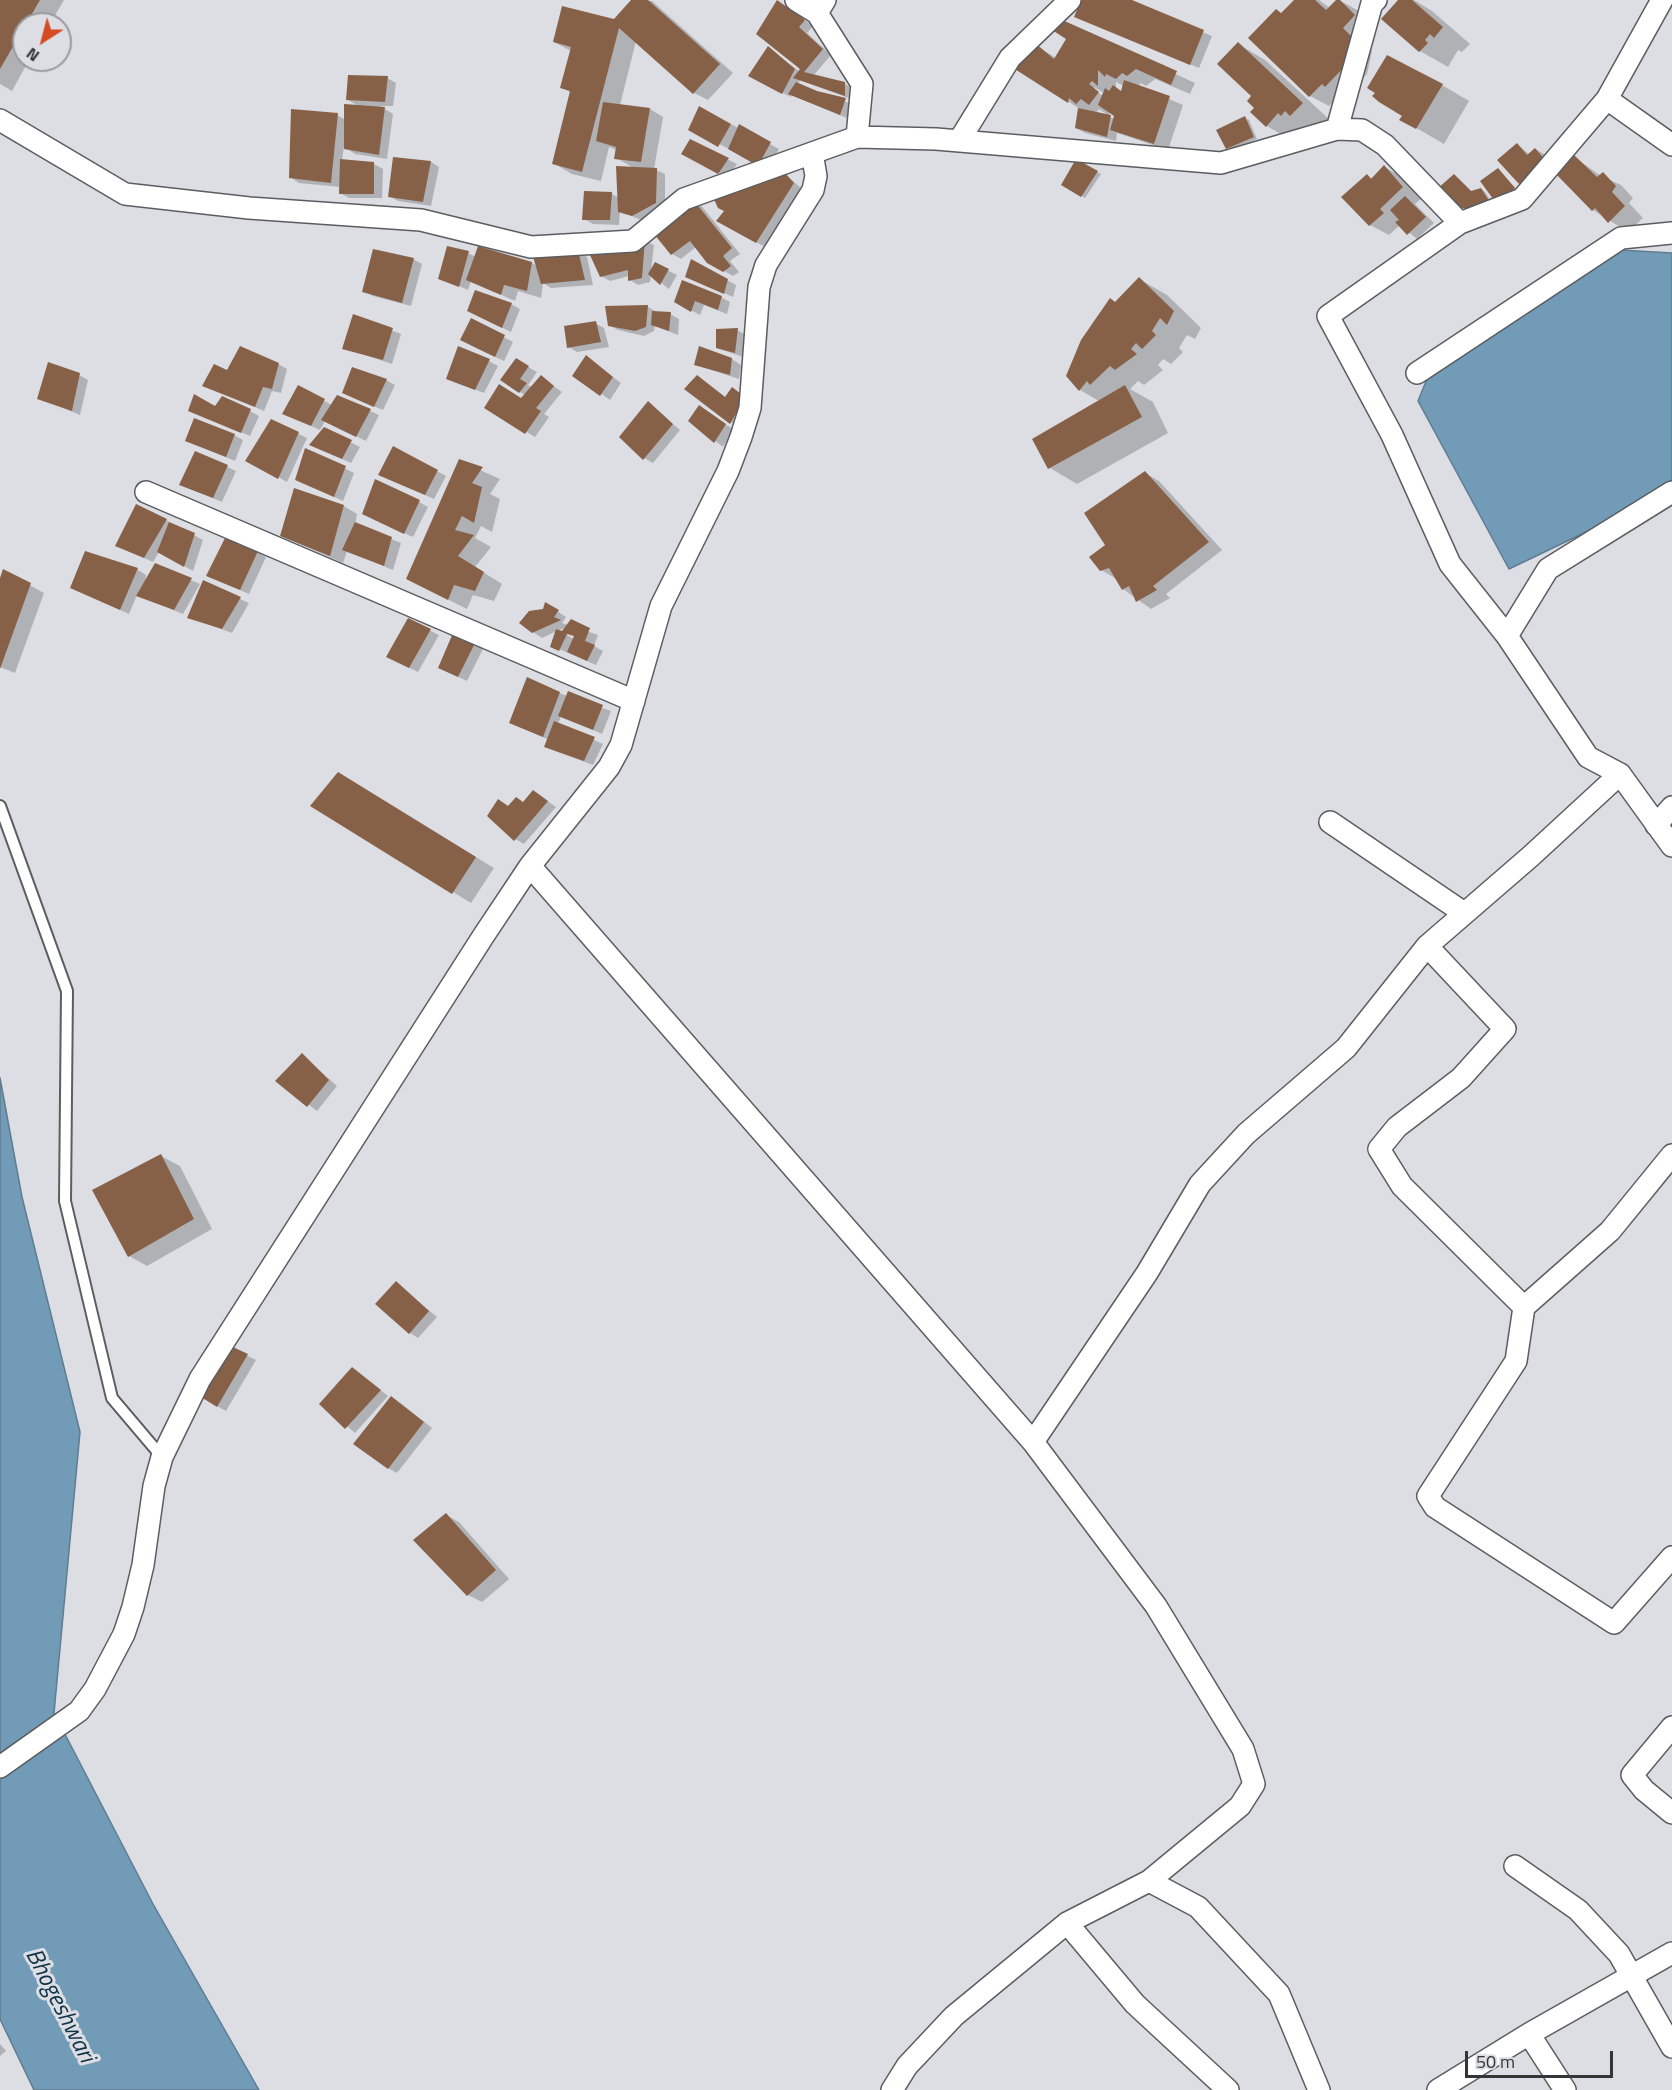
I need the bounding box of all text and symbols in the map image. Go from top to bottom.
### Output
north arrow [12,12,72,72]
text: N [21,42,44,68]
water label: Bhogeshwari [18,1944,100,2068]
scale bar [1468,2039,1616,2077]
text: 50 m [1476,2048,1515,2075]

